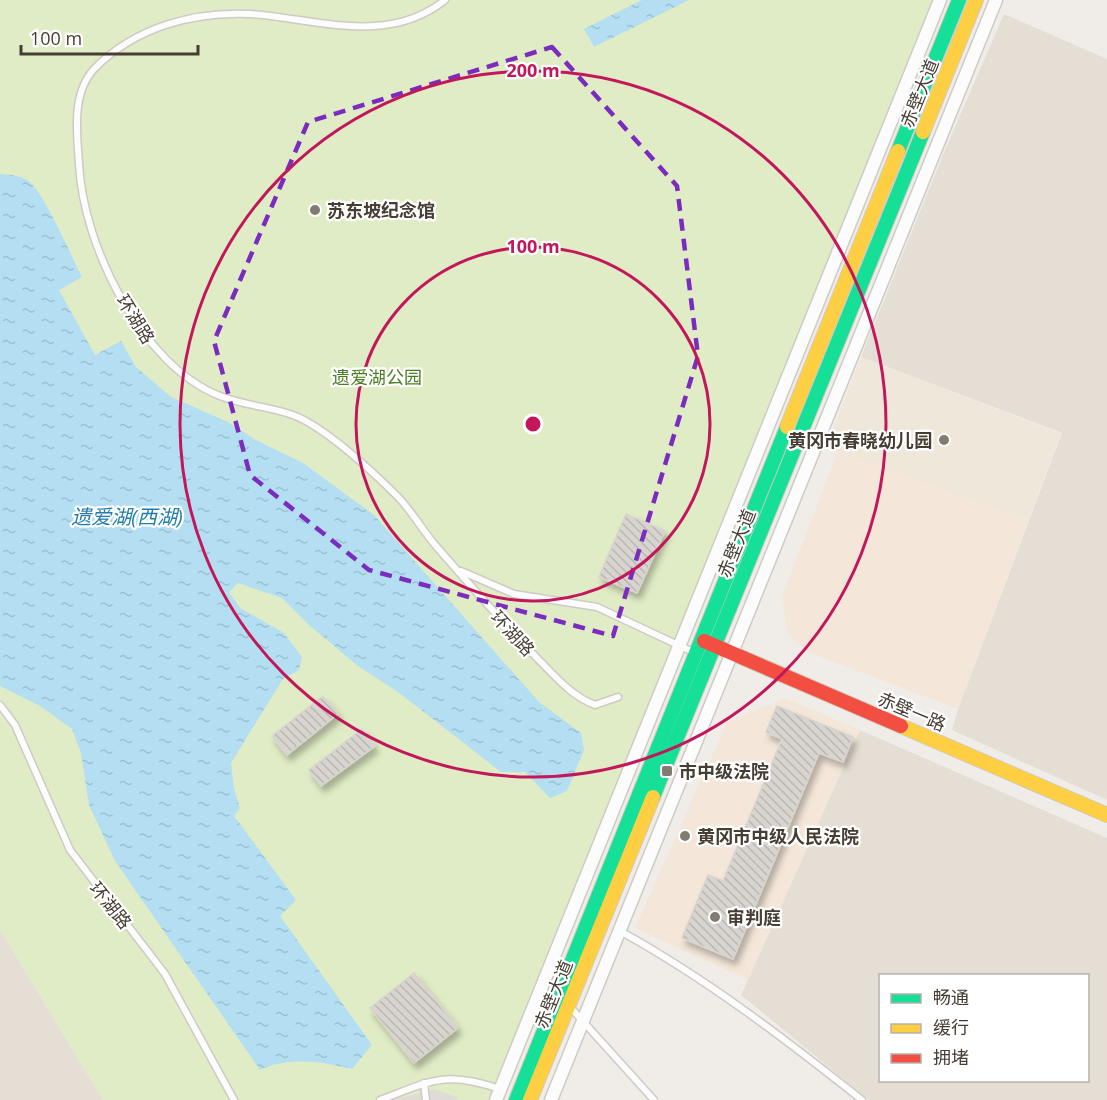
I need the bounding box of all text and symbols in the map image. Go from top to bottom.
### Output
scale bar [21,18,198,56]
text: 100 m [30,26,82,50]
street label: 赤壁大道 [894,55,944,131]
text: 200 m [506,58,560,82]
place label: 苏东坡纪念馆 [327,198,435,222]
marker: 苏东坡纪念馆 [308,203,322,217]
text: 100 m [506,234,560,258]
street label: 环湖路 [112,290,160,348]
park label: 遗爱湖公园 [332,365,422,389]
centre of rings [523,414,543,434]
place label: 黄冈市春晓幼儿园 [788,428,932,452]
marker: 黄冈市春晓幼儿园 [937,433,951,447]
water label: 遗爱湖(西湖) [71,503,183,530]
street label: 赤壁大道 [711,505,761,581]
street label: 环湖路 [486,605,540,661]
street label: 赤壁一路 [874,686,950,736]
place label: 市中级法院 [679,759,769,783]
marker: 市中级法院 [660,764,674,778]
place label: 黄冈市中级人民法院 [697,824,859,848]
marker: 黄冈市中级人民法院 [678,829,692,843]
street label: 环湖路 [85,876,137,934]
place label: 审判庭 [727,905,781,929]
marker: 审判庭 [708,910,722,924]
street label: 赤壁大道 [528,956,578,1032]
legend [879,974,1089,1082]
text: 畅通 [933,985,969,1009]
text: 缓行 [933,1015,969,1039]
text: 拥堵 [933,1045,969,1069]

